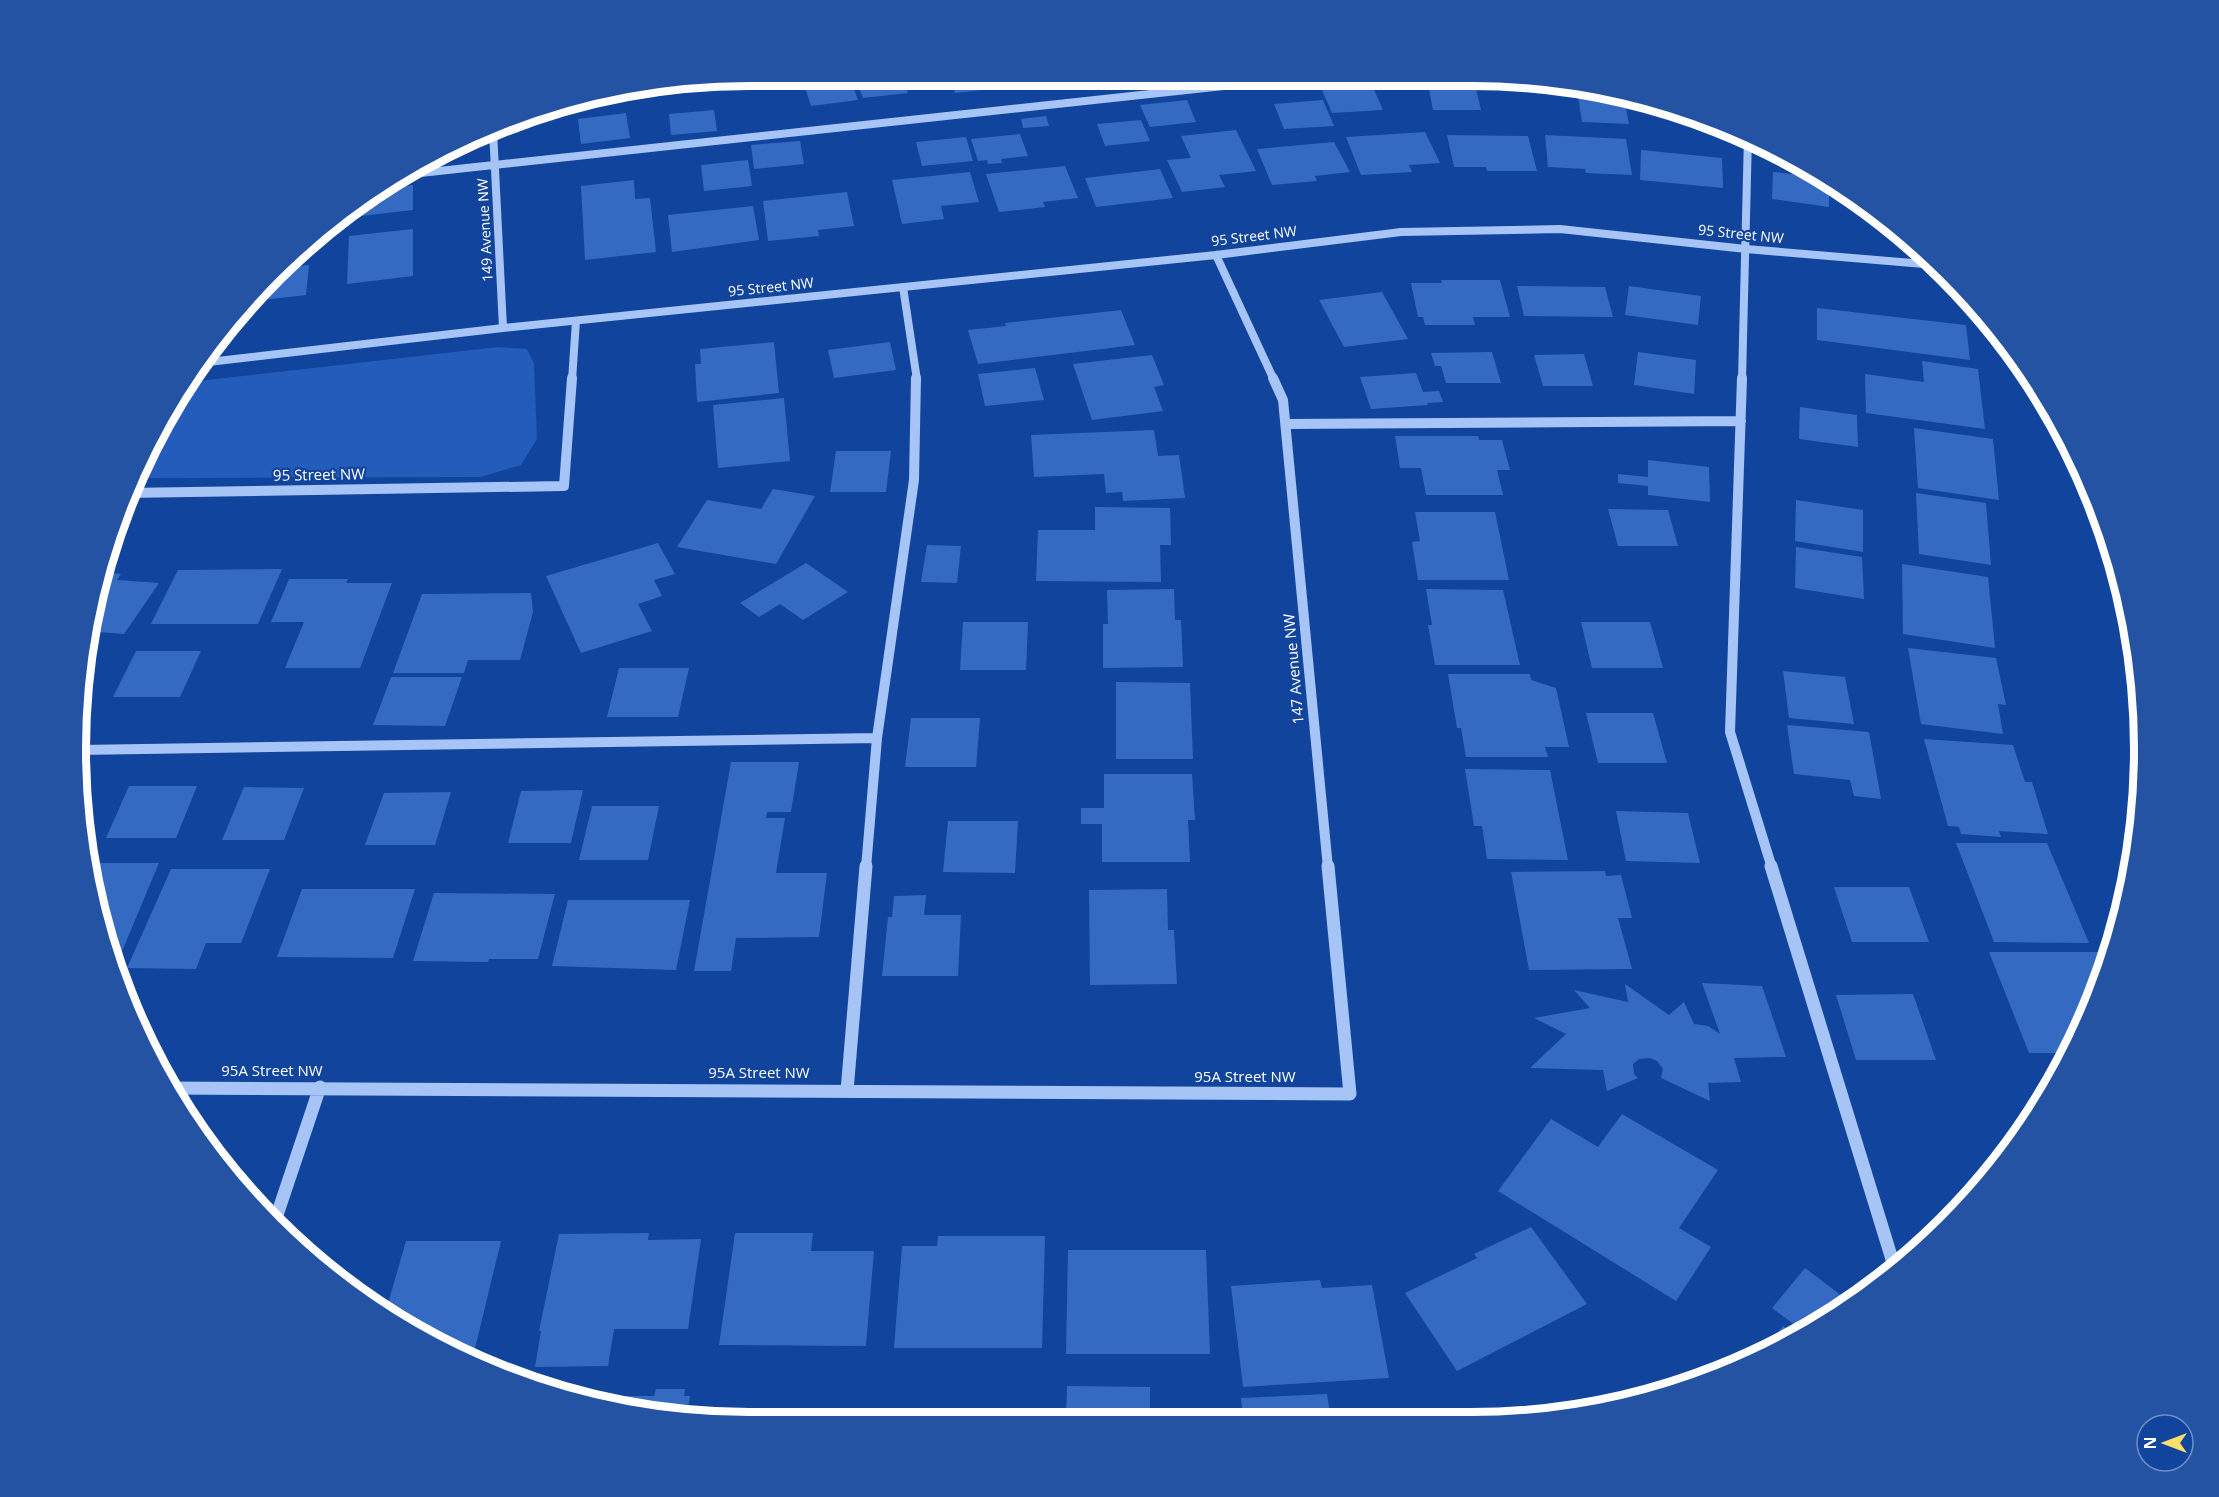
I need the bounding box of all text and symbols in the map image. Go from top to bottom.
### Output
street label: 149 Avenue NW [472,178,497,282]
street label: 95 Street NW [1697,220,1785,247]
street label: 95 Street NW [1210,221,1298,250]
street label: 95 Street NW [727,273,815,300]
street label: 95 Street NW [273,463,365,485]
street label: 147 Avenue NW [1278,613,1308,725]
street label: 95A Street NW [221,1060,323,1080]
street label: 95A Street NW [708,1062,810,1082]
street label: 95A Street NW [1194,1066,1296,1086]
north arrow [2135,1413,2195,1473]
text: N [2139,1436,2161,1450]

